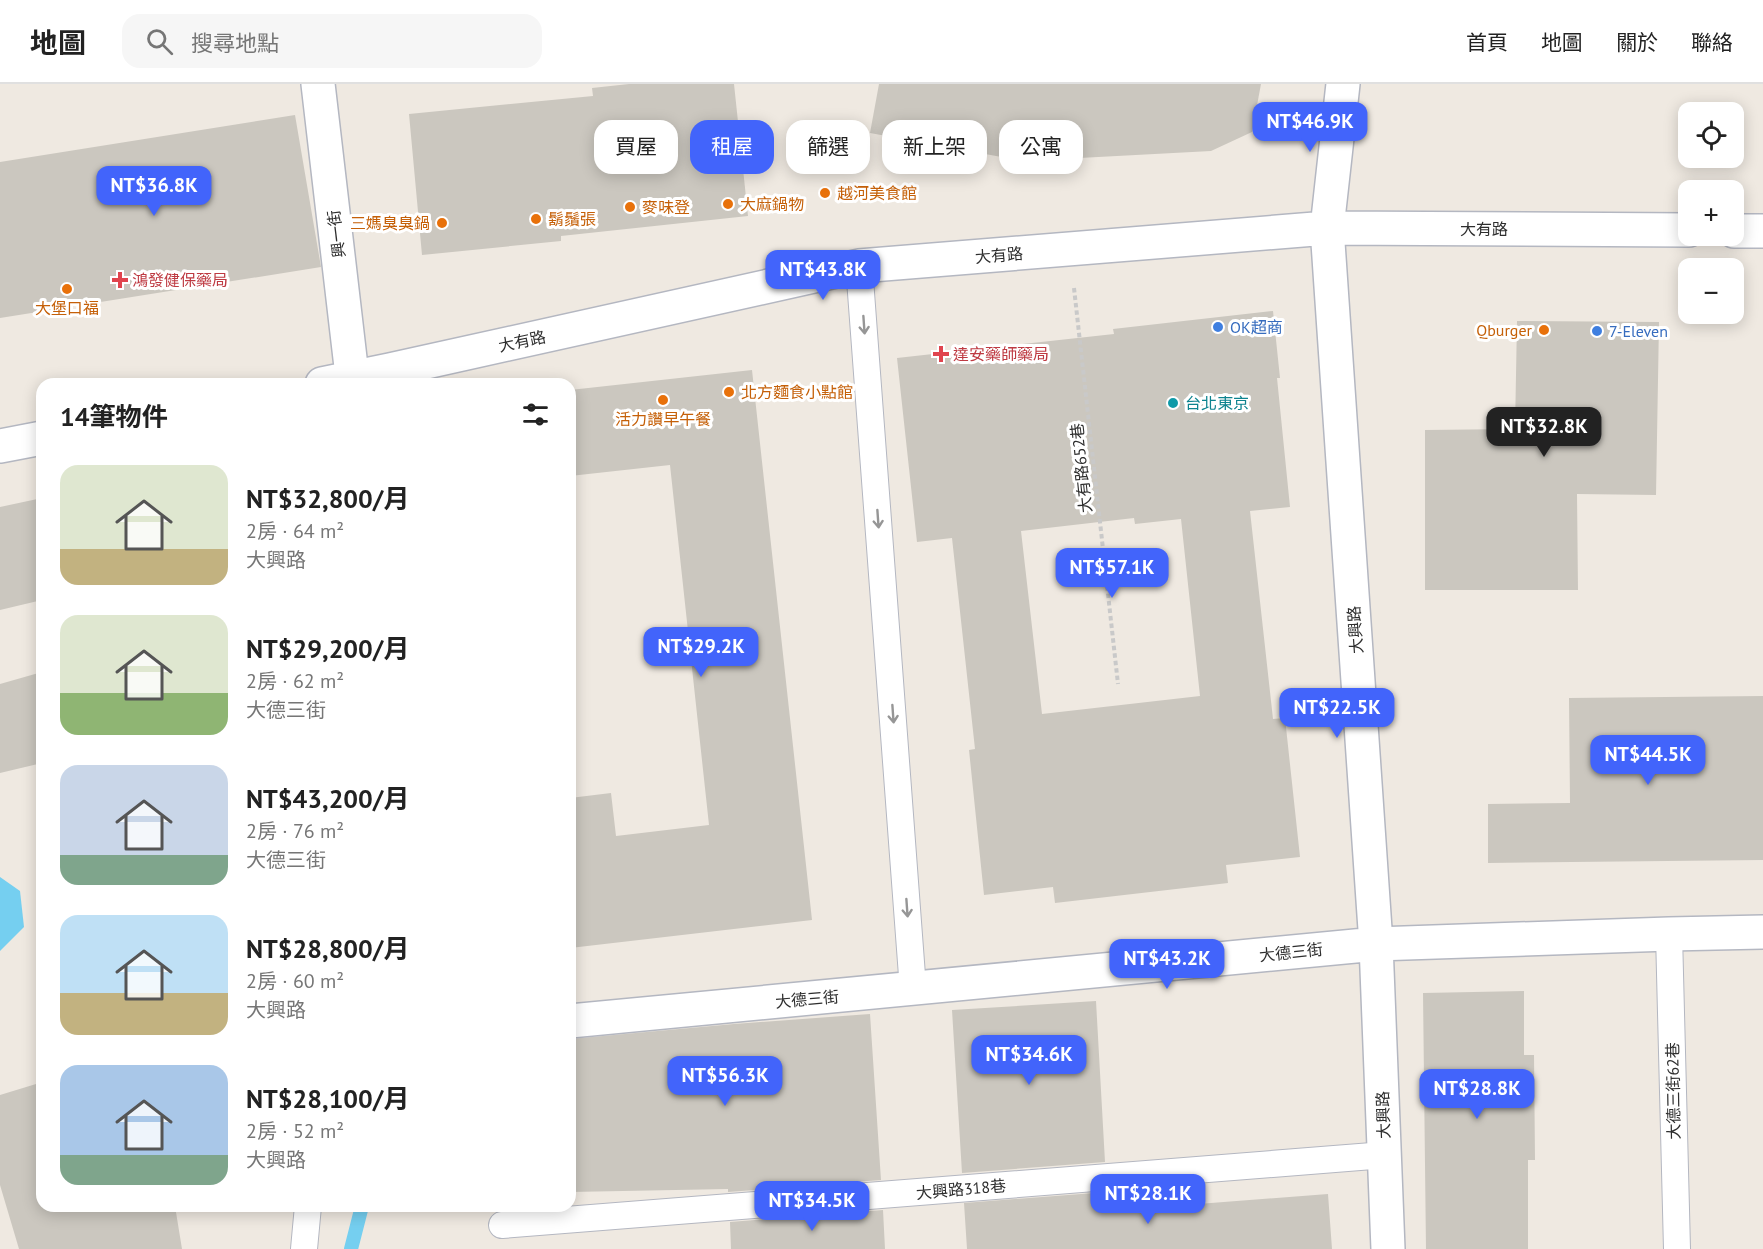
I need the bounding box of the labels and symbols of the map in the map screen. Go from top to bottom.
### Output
pin: NT$46.9K [1248,102,1372,153]
pin: NT$36.8K [92,166,216,217]
place label: 越河美食館 [837,183,917,203]
marker: 越河美食館 [818,186,832,200]
place label: 大麻鍋物 [740,194,804,214]
place label: 麥味登 [642,197,690,217]
marker: 大麻鍋物 [721,197,735,211]
marker: 麥味登 [623,200,637,214]
street label: 興一街 [323,209,349,259]
place label: 鬍鬚張 [548,209,596,229]
marker: 鬍鬚張 [529,212,543,226]
place label: 三媽臭臭鍋 [350,213,430,233]
marker: 三媽臭臭鍋 [435,216,449,230]
street label: 大有路 [1460,219,1508,239]
street label: 大有路 [974,243,1024,267]
pin: NT$43.8K [761,250,885,301]
place label: 鴻發健保藥局 [132,270,228,290]
marker: 鴻發健保藥局 [113,273,127,287]
marker: 大堡口福 [60,282,74,296]
place label: 大堡口福 [35,298,99,318]
one-way arrow [859,314,870,334]
place label: OK超商 [1230,317,1283,337]
marker: OK超商 [1211,320,1225,334]
place label: Qburger [1476,320,1533,340]
place label: 7-Eleven [1609,321,1668,341]
marker: Qburger [1537,323,1551,337]
marker: 7-Eleven [1590,324,1604,338]
street label: 大有路 [496,326,548,356]
place label: 達安藥師藥局 [953,344,1049,364]
marker: 達安藥師藥局 [934,347,948,361]
place label: 北方麵食小點館 [741,382,853,402]
marker: 北方麵食小點館 [722,385,736,399]
marker: 活力讚早午餐 [656,393,670,407]
place label: 台北東京 [1185,393,1249,413]
marker: 台北東京 [1166,396,1180,410]
pin: NT$32.8K [1482,407,1606,458]
place label: 活力讚早午餐 [615,409,711,429]
street label: 大有路652巷 [1066,422,1096,514]
one-way arrow [873,509,884,529]
pin: NT$57.1K [1050,548,1174,599]
street label: 大興路 [1343,605,1367,655]
pin: NT$29.2K [639,627,763,678]
pin: NT$22.5K [1275,688,1399,739]
one-way arrow [887,703,898,723]
pin: NT$44.5K [1586,735,1710,786]
one-way arrow [902,898,913,918]
pin: NT$43.2K [1105,939,1229,990]
street label: 大德三街 [1258,939,1324,965]
street label: 大德三街 [774,986,840,1012]
pin: NT$34.6K [967,1035,1091,1086]
street label: 大德三街62巷 [1662,1042,1684,1140]
pin: NT$56.3K [663,1056,787,1107]
pin: NT$28.8K [1415,1069,1539,1120]
street label: 大興路 [1372,1091,1394,1139]
pin: NT$28.1K [1086,1174,1210,1225]
street label: 大興路318巷 [915,1175,1007,1203]
pin: NT$34.5K [750,1181,874,1232]

